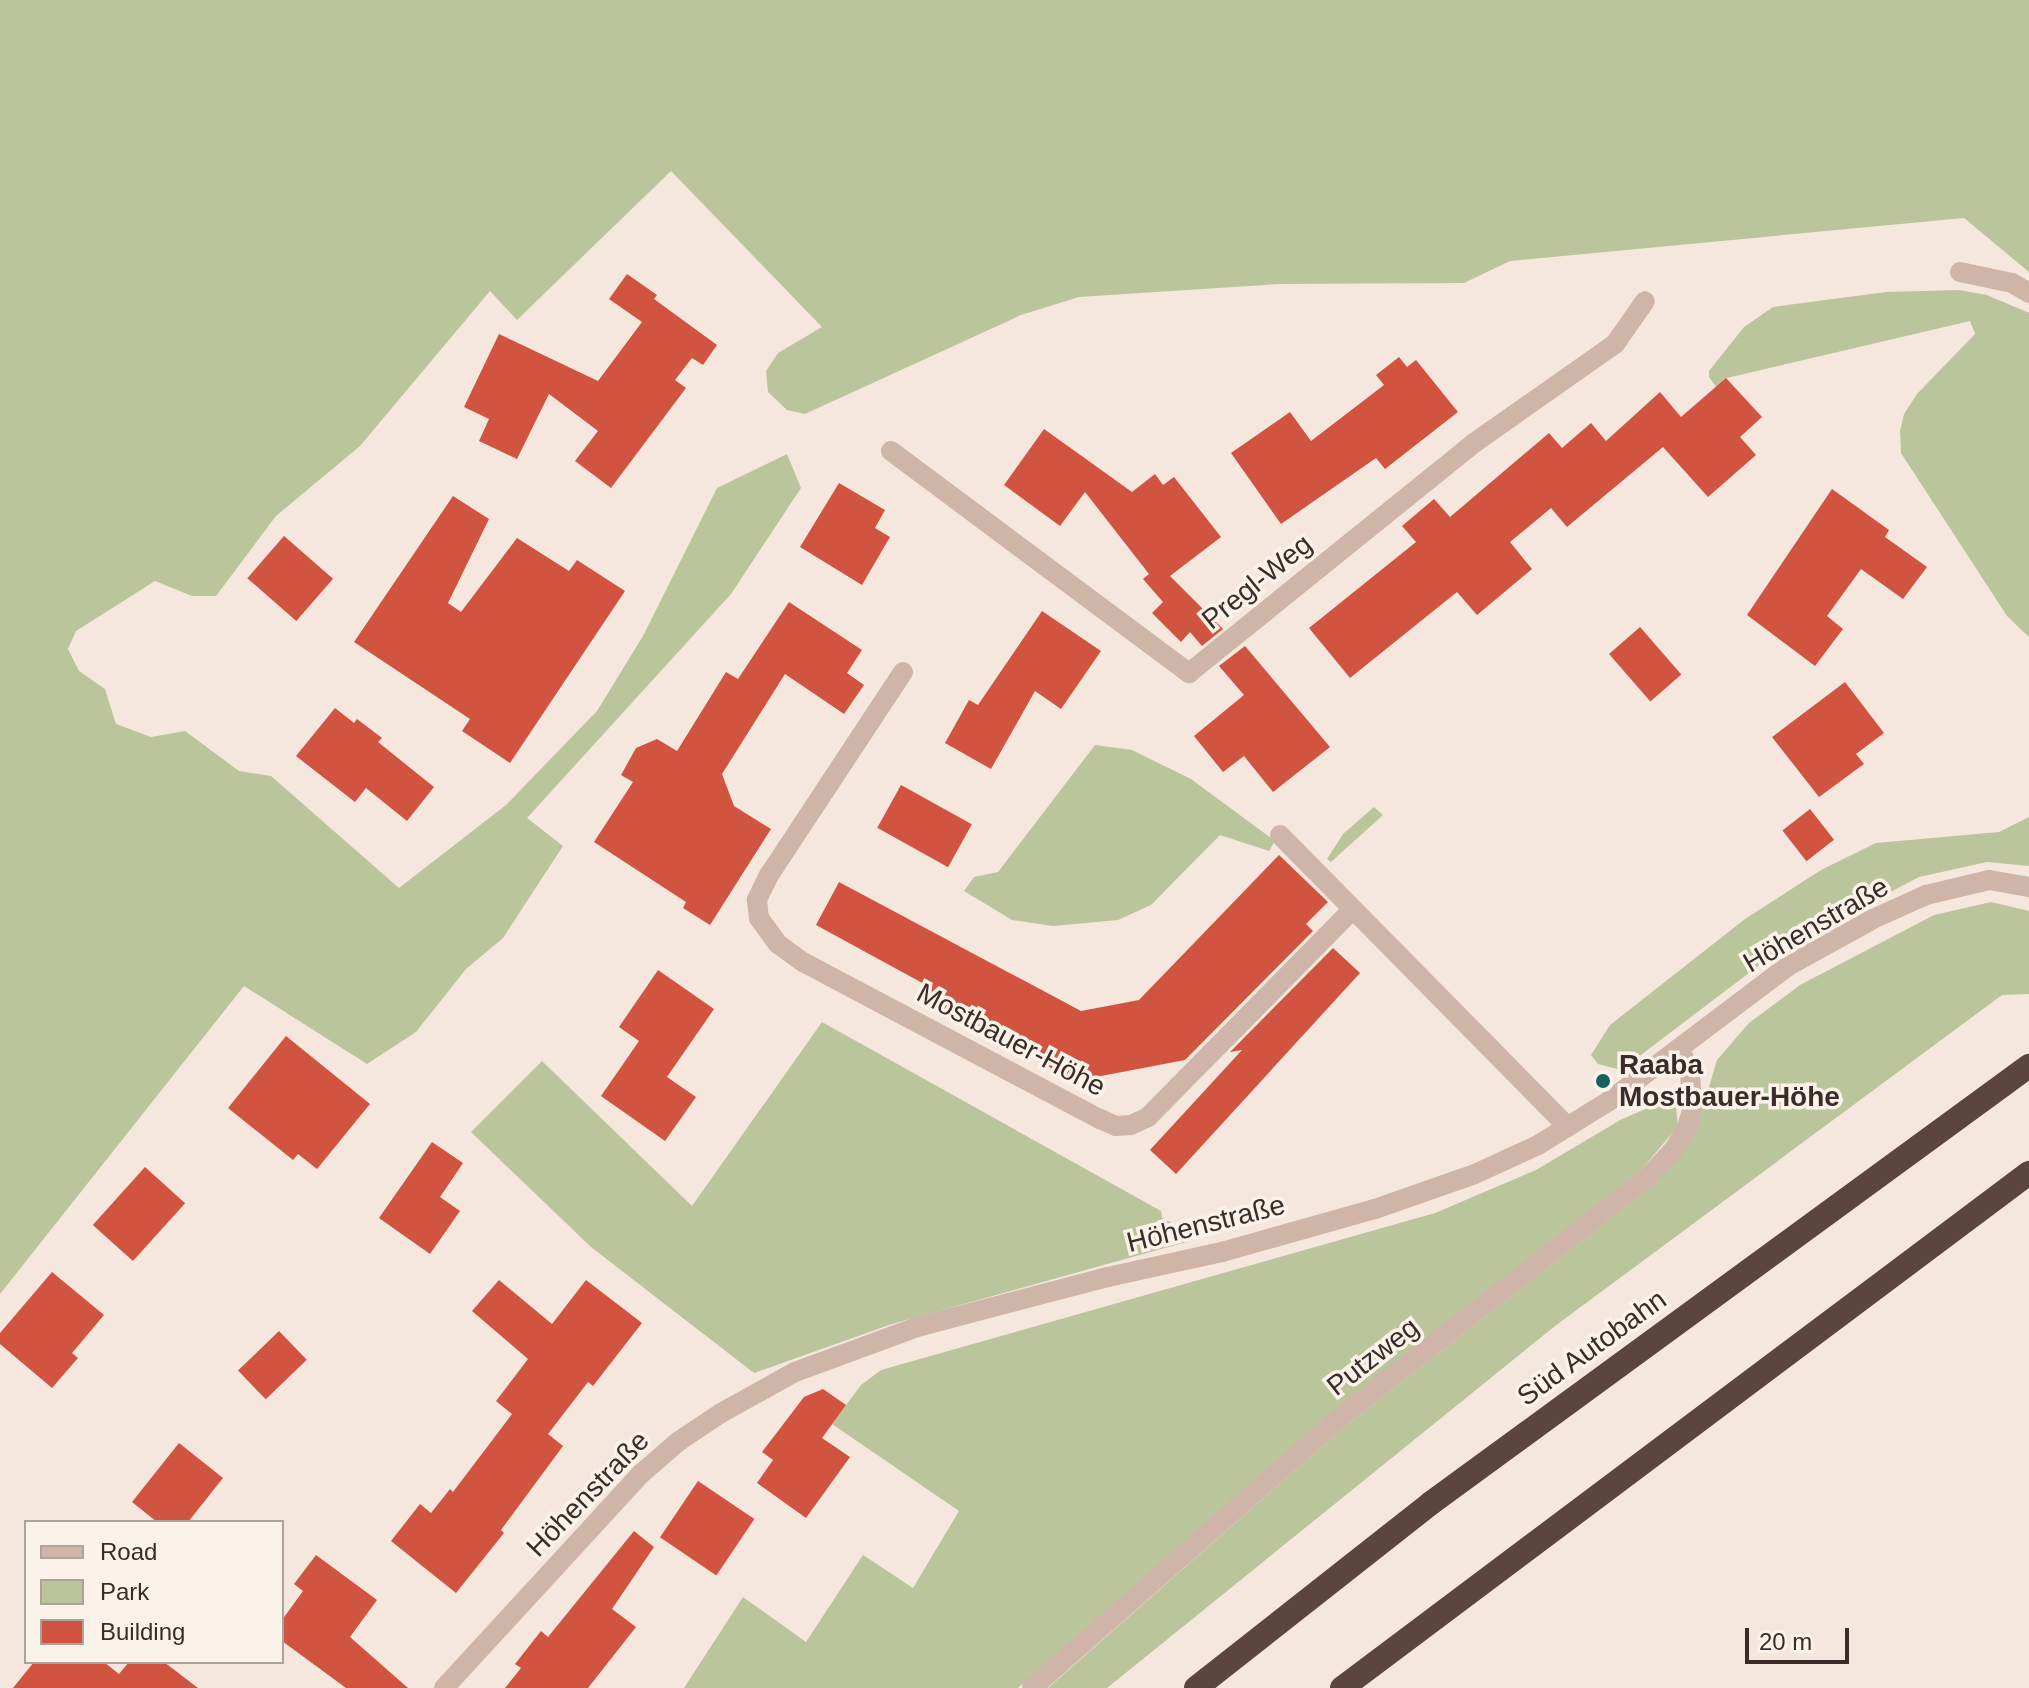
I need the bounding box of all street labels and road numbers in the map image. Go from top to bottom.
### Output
street label: Pregl-Weg [1195,527,1319,637]
street label: Höhenstraße [1738,870,1894,980]
street label: Mostbauer-Höhe [911,976,1111,1104]
street label: Höhenstraße [1123,1188,1289,1260]
street label: Süd Autobahn [1510,1282,1674,1414]
street label: Putzweg [1320,1311,1426,1403]
street label: Höhenstraße [520,1424,656,1564]

